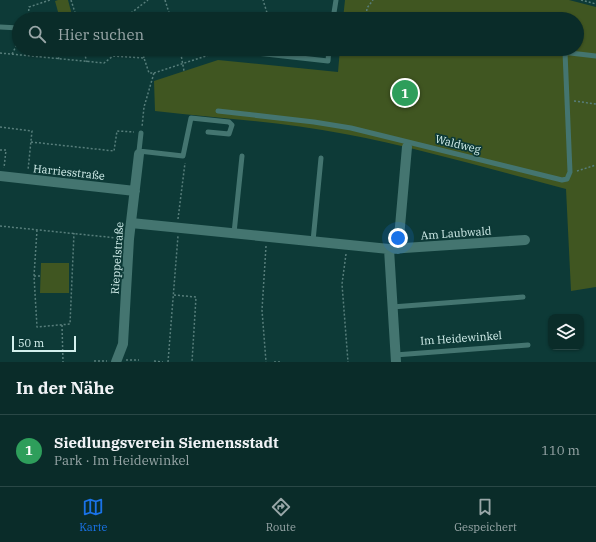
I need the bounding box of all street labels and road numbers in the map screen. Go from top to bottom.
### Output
street label: Waldweg [434,132,482,156]
street label: Harriesstraße [32,161,106,183]
street label: Rieppelstraße [107,221,127,295]
street label: Am Laubwald [420,224,492,242]
street label: Im Heidewinkel [420,328,502,348]

